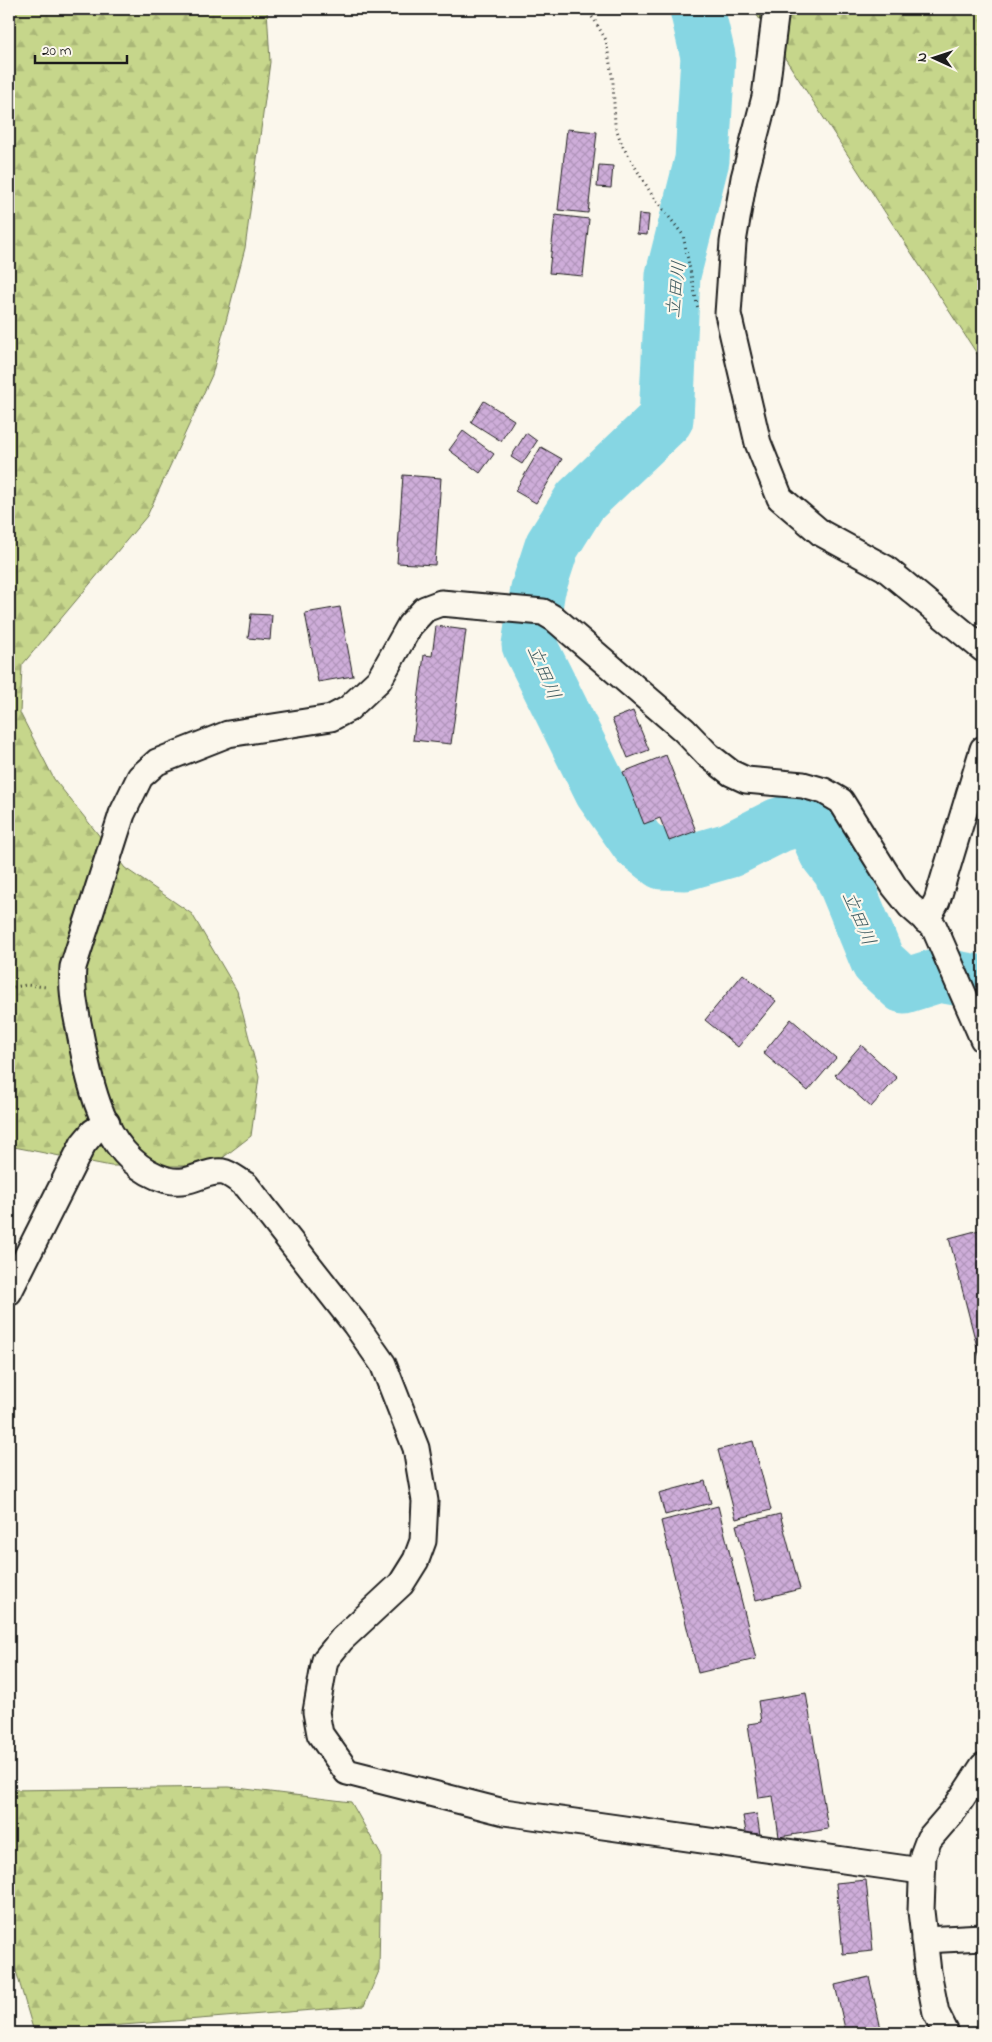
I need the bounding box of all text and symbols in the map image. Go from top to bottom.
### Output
scale bar [35,32,128,64]
north arrow [910,32,960,82]
text: 20 m [42,40,72,62]
text: N [912,52,933,63]
water label: 立田川 [661,259,694,319]
water label: 立田川 [519,641,566,704]
water label: 立田川 [834,887,881,950]

